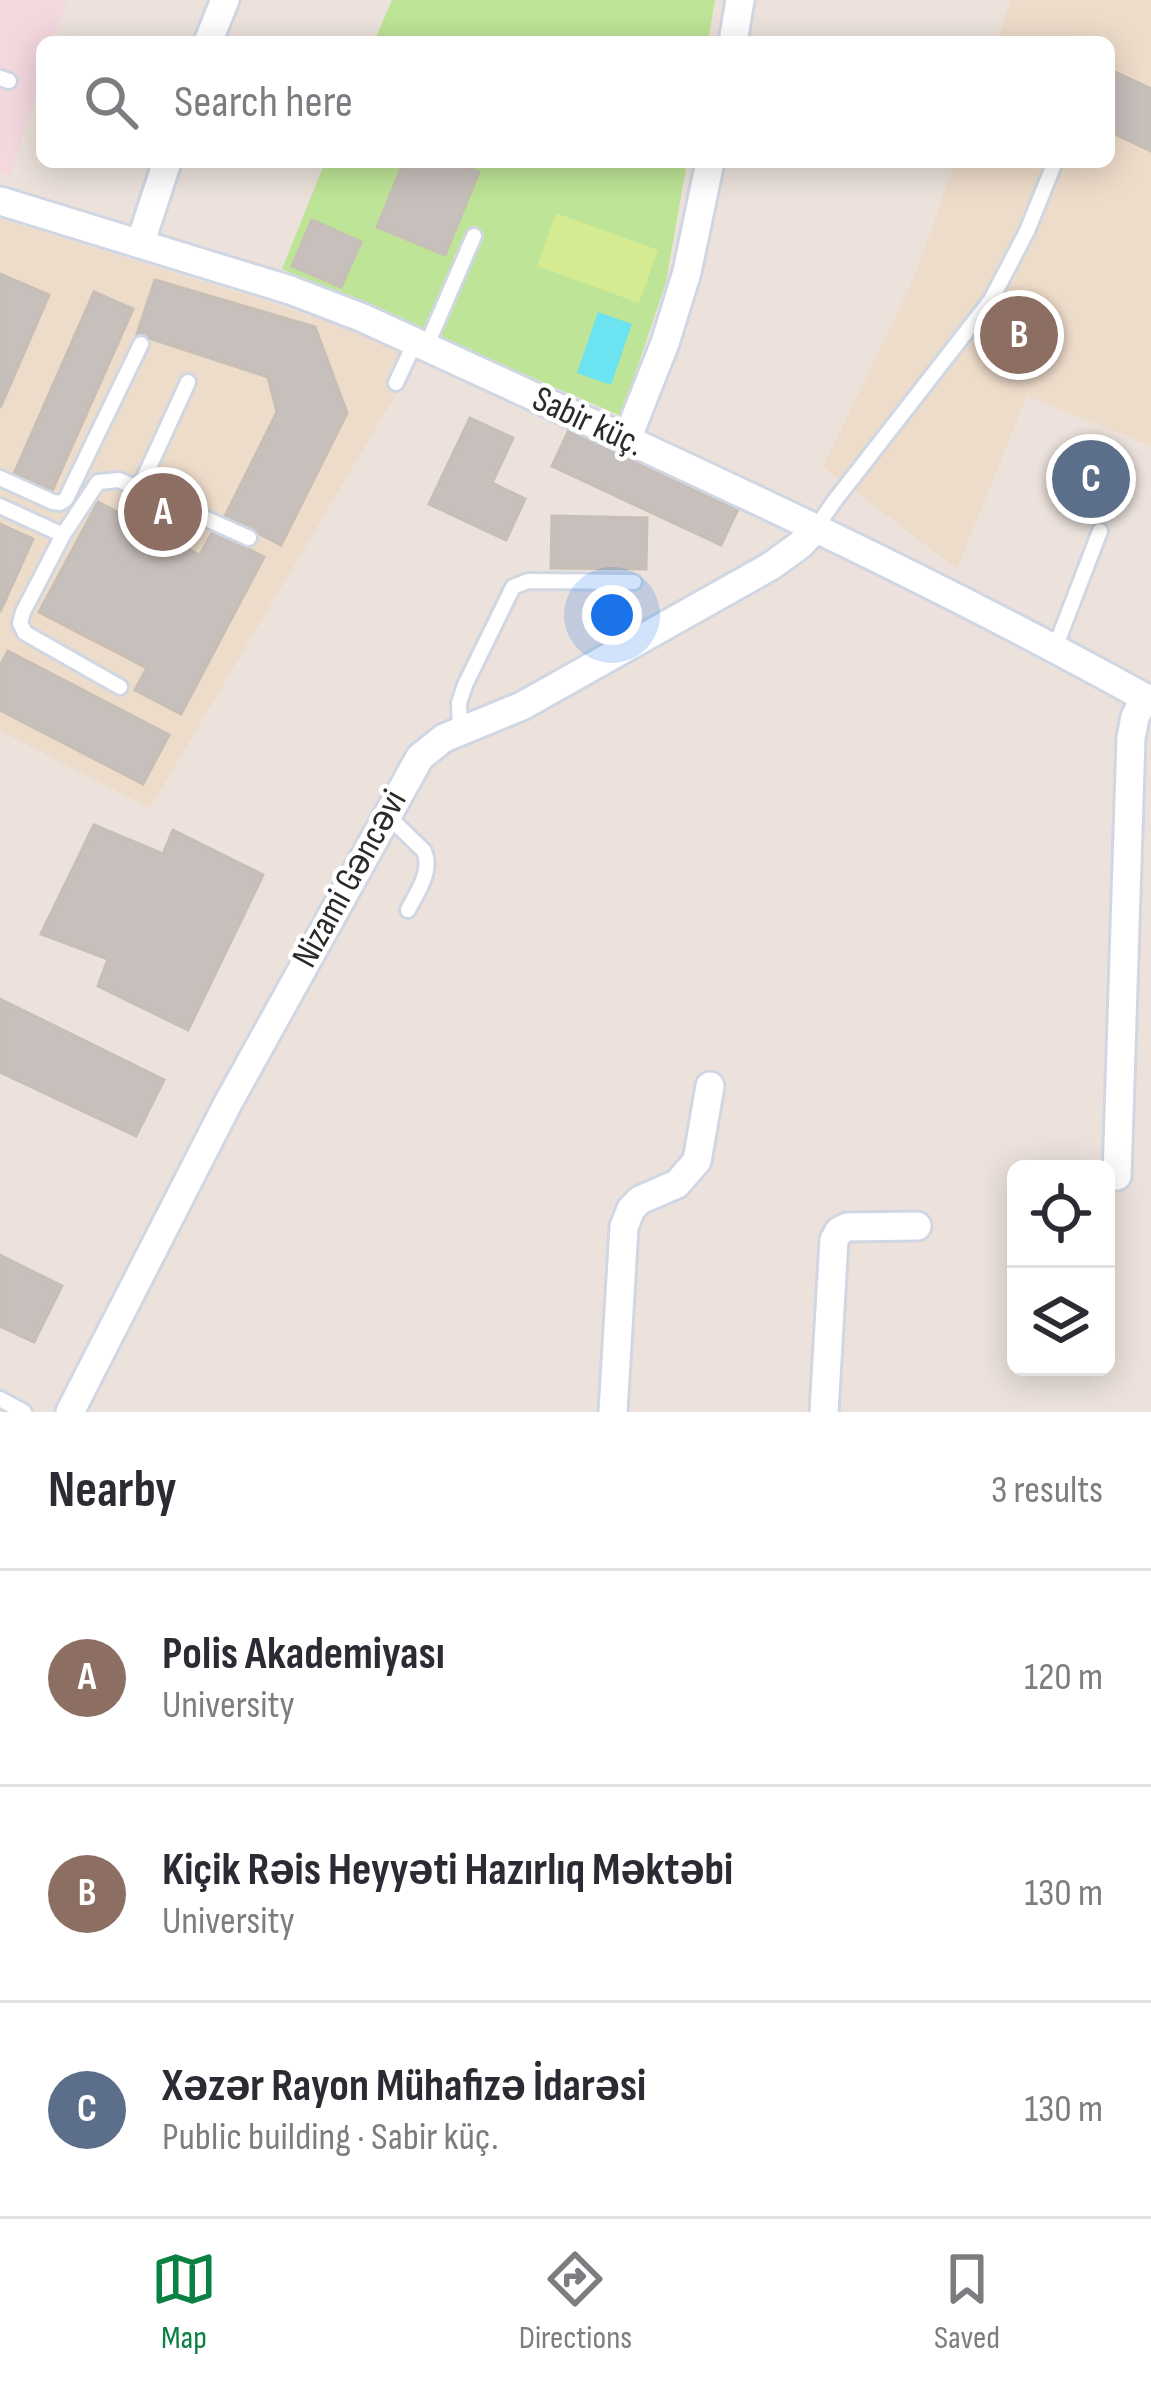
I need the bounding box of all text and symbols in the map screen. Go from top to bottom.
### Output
search box [36,36,1115,168]
icon: search [78,69,144,135]
text: Search here [174,75,353,130]
pin: B [980,290,1058,380]
street label: Sabir küç. [526,378,650,466]
pin: C [1052,434,1130,524]
pin: A [124,467,202,557]
your location [582,585,642,645]
street label: Nizami Gəncəvi [284,783,416,975]
map controls [1007,1160,1115,1376]
button: locate [1007,1160,1115,1268]
button: layers [1007,1268,1115,1376]
text: Nearby [48,1460,177,1521]
text: 3 results [991,1467,1103,1514]
text: Polis Akademiyası [162,1627,445,1682]
text: A [78,1654,96,1701]
text: 120 m [1024,1654,1103,1701]
text: University [162,1682,295,1729]
text: Kiçik Rəis Heyyəti Hazırlıq Məktəbi [162,1843,733,1898]
text: B [78,1870,96,1917]
text: 130 m [1024,1870,1103,1917]
text: University [162,1898,295,1945]
text: Xəzər Rayon Mühafizə İdarəsi [162,2059,646,2114]
text: C [77,2086,97,2133]
text: 130 m [1024,2086,1103,2133]
text: Public building · Sabir küç. [162,2114,499,2161]
tab: Map [151,2246,217,2358]
tab: Directions [519,2246,632,2358]
tab: Saved [934,2246,1000,2358]

